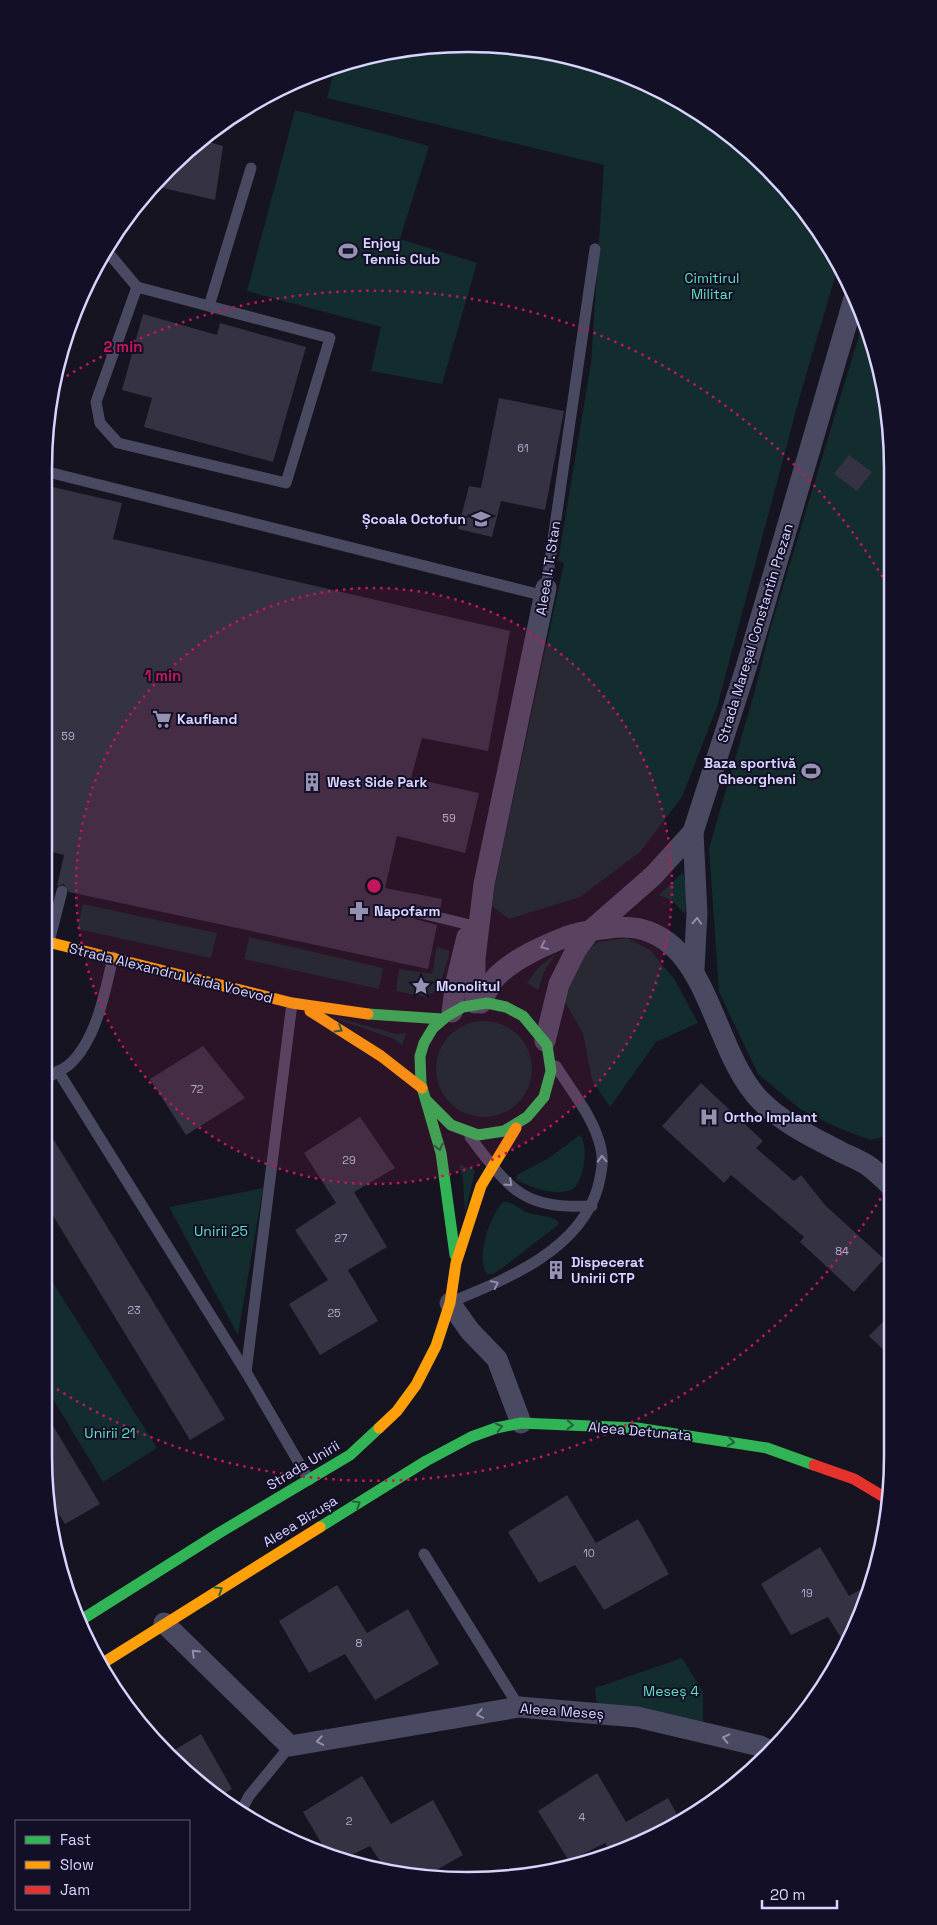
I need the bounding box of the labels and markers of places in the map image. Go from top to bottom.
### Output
place label: Enjoy Tennis Club [363,234,440,268]
sports icon: Enjoy Tennis Club [337,240,359,262]
school or university icon: Școala Octofun [470,508,492,530]
place label: Școala Octofun [362,510,466,529]
supermarket icon: Kaufland [151,708,173,730]
place label: Kaufland [177,710,237,728]
place label: Baza sportivă Gheorgheni [704,754,796,788]
sports icon: Baza sportivă Gheorgheni [800,760,822,782]
building icon: West Side Park [301,771,323,793]
place label: West Side Park [327,773,427,791]
centre of rings [365,877,383,895]
pharmacy icon: Napofarm [348,900,370,922]
place label: Napofarm [374,902,440,920]
place icon: Monolitul [410,975,432,997]
place label: Monolitul [436,977,500,995]
hospital icon: Ortho Implant [698,1106,720,1128]
place label: Ortho Implant [724,1108,817,1126]
place label: Dispecerat Unirii CTP [571,1253,644,1287]
building icon: Dispecerat Unirii CTP [545,1259,567,1281]

